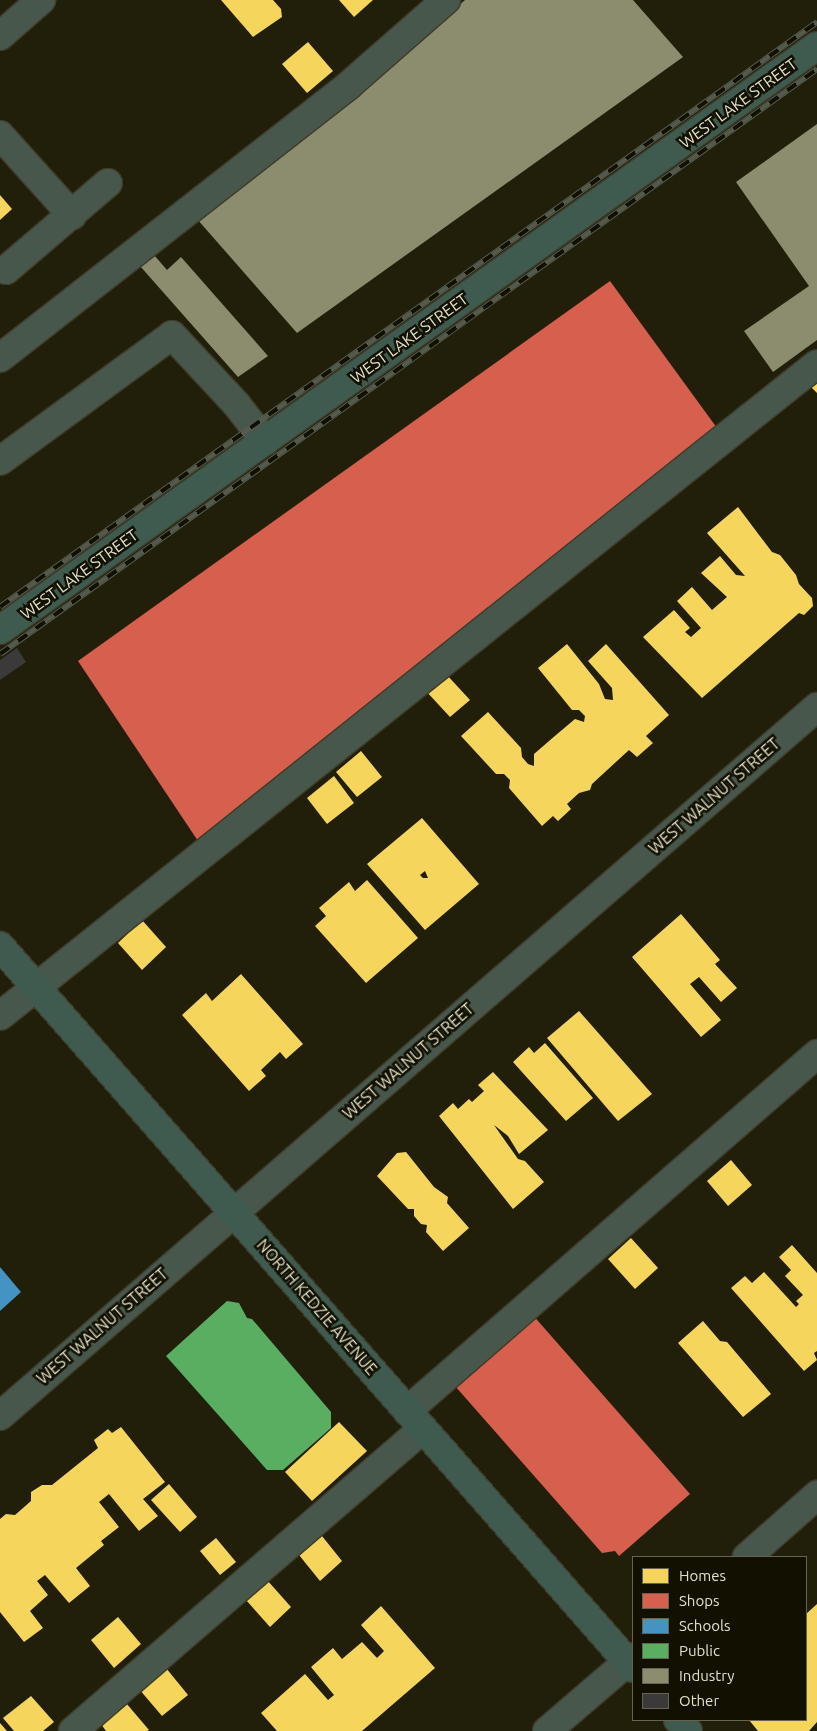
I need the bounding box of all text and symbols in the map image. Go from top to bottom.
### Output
street label: WEST LAKE STREET [676,54,800,152]
street label: WEST LAKE STREET [347,289,471,387]
street label: WEST LAKE STREET [17,525,141,623]
street label: WEST WALNUT STREET [645,734,783,858]
street label: WEST WALNUT STREET [339,999,477,1123]
street label: NORTH KEDZIE AVENUE [253,1235,381,1379]
street label: WEST WALNUT STREET [33,1264,171,1388]
legend [632,1556,807,1721]
text: Homes [679,1567,726,1584]
text: Shops [679,1592,720,1609]
text: Schools [679,1617,730,1634]
text: Public [679,1642,720,1659]
text: Industry [679,1667,734,1684]
text: Other [679,1692,719,1709]

